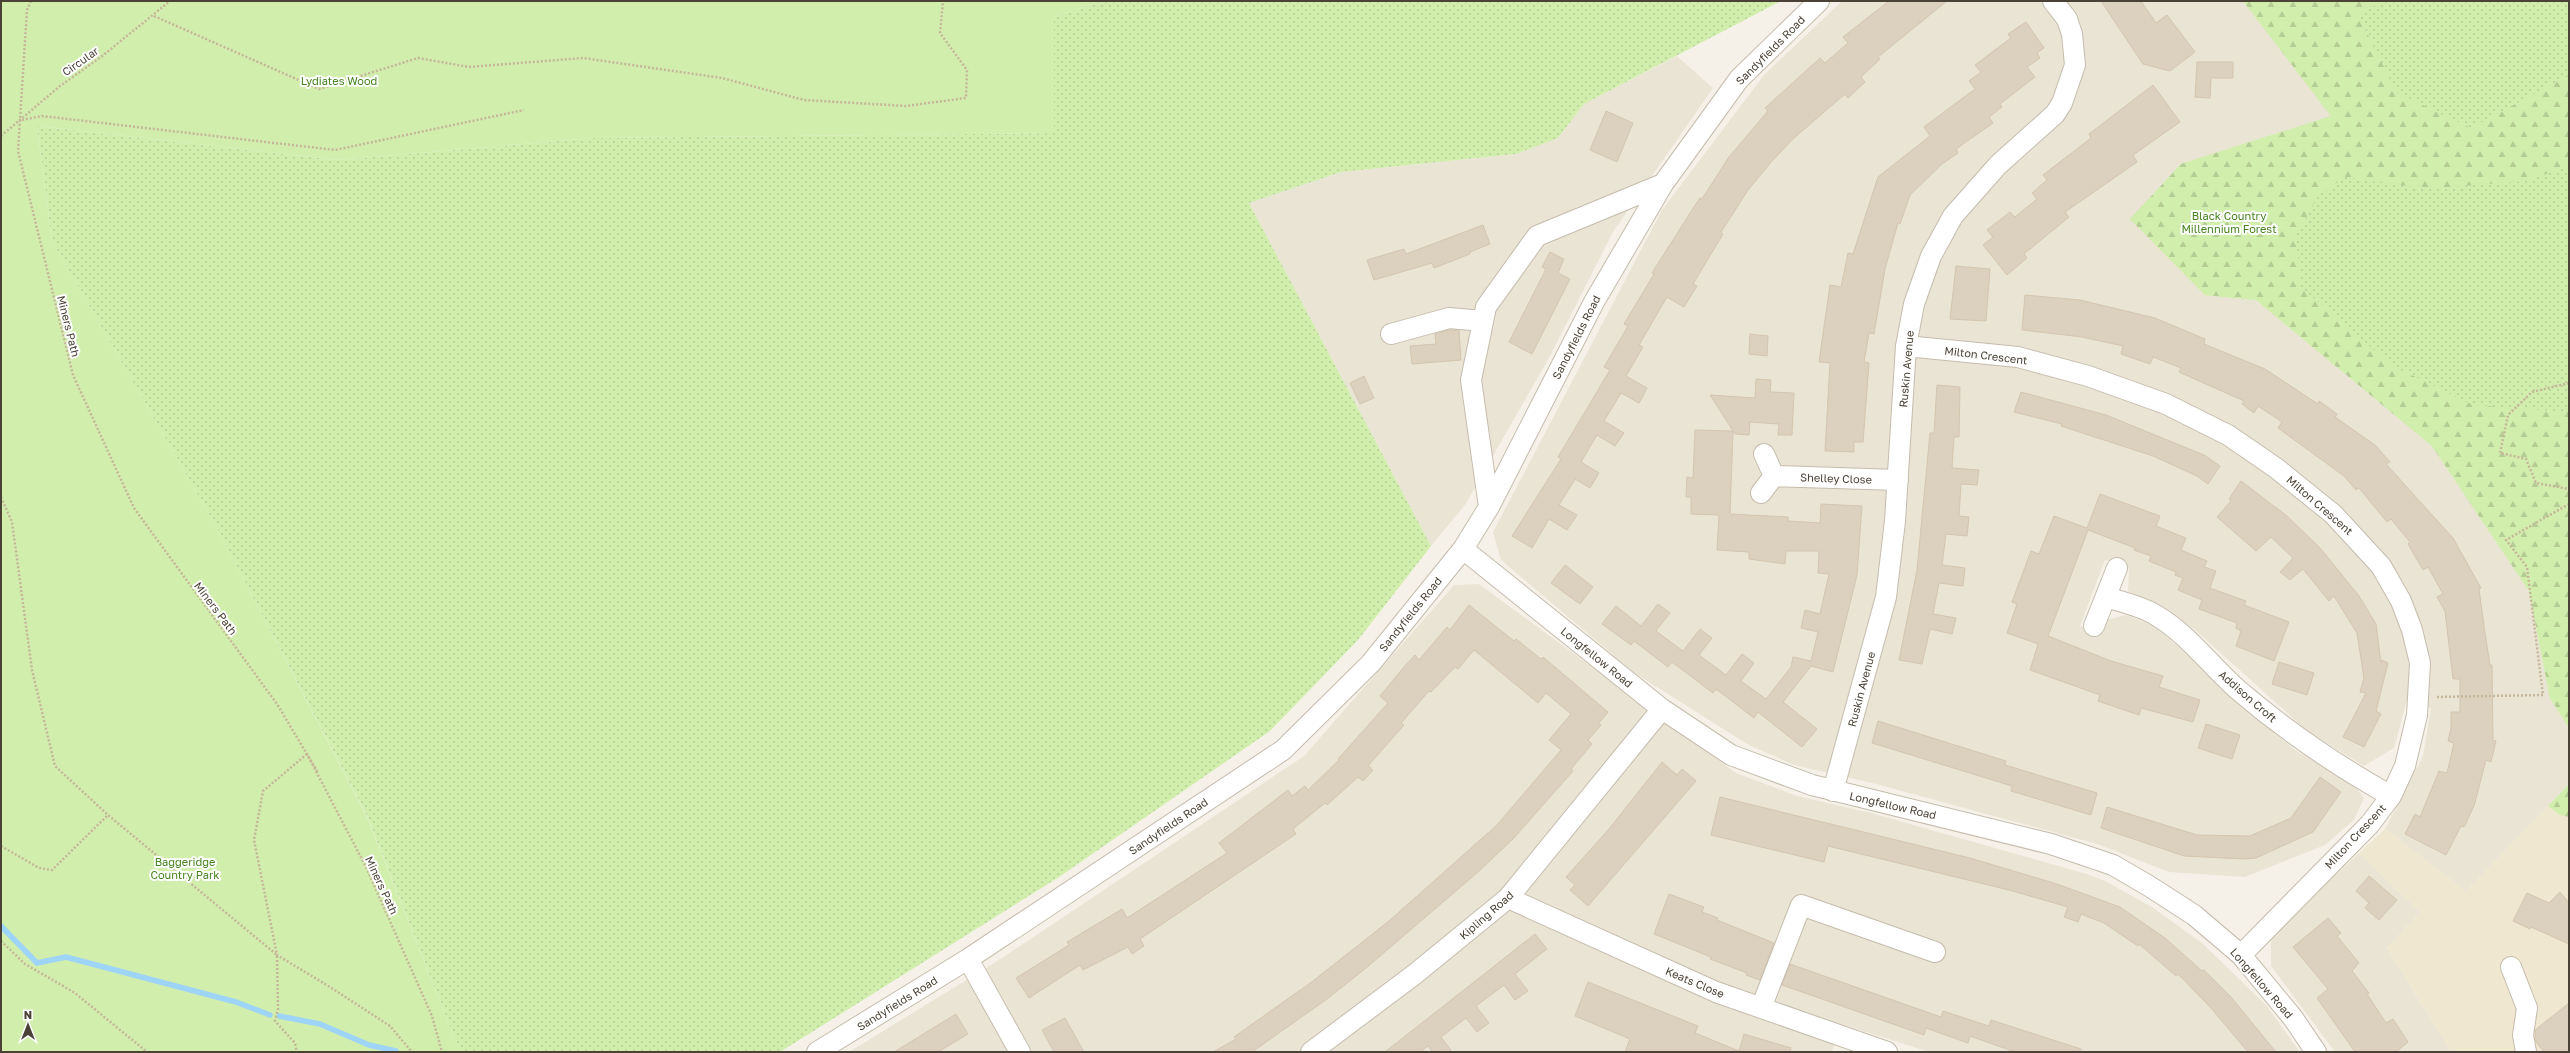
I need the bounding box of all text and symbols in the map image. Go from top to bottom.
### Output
street label: Sandyfields Road [1733,13,1807,87]
street label: Circular [59,43,101,78]
park label: Lydiates Wood [301,74,377,87]
park label: Black Country Millennium Forest [2181,209,2277,235]
street label: Sandyfields Road [1549,293,1603,381]
street label: Miners Path [55,294,83,358]
street label: Ruskin Avenue [1896,330,1916,408]
street label: Milton Crescent [1944,343,2028,367]
street label: Shelley Close [1800,470,1872,486]
street label: Milton Crescent [2284,473,2356,537]
street label: Sandyfields Road [1376,574,1444,654]
street label: Miners Path [192,579,240,637]
street label: Longfellow Road [1558,624,1636,690]
street label: Ruskin Avenue [1845,650,1877,728]
street label: Addison Croft [2216,667,2280,725]
street label: Longfellow Road [1848,789,1938,821]
street label: Sandyfields Road [1126,795,1210,857]
street label: Milton Crescent [2322,801,2388,871]
street label: Miners Path [363,854,401,916]
park label: Baggeridge Country Park [150,855,220,881]
street label: Kipling Road [1456,888,1516,942]
street label: Longfellow Road [2228,945,2296,1021]
street label: Keats Close [1664,964,1726,1000]
street label: Sandyfields Road [854,973,940,1033]
north arrow [8,1005,48,1045]
text: N [24,1008,32,1021]

